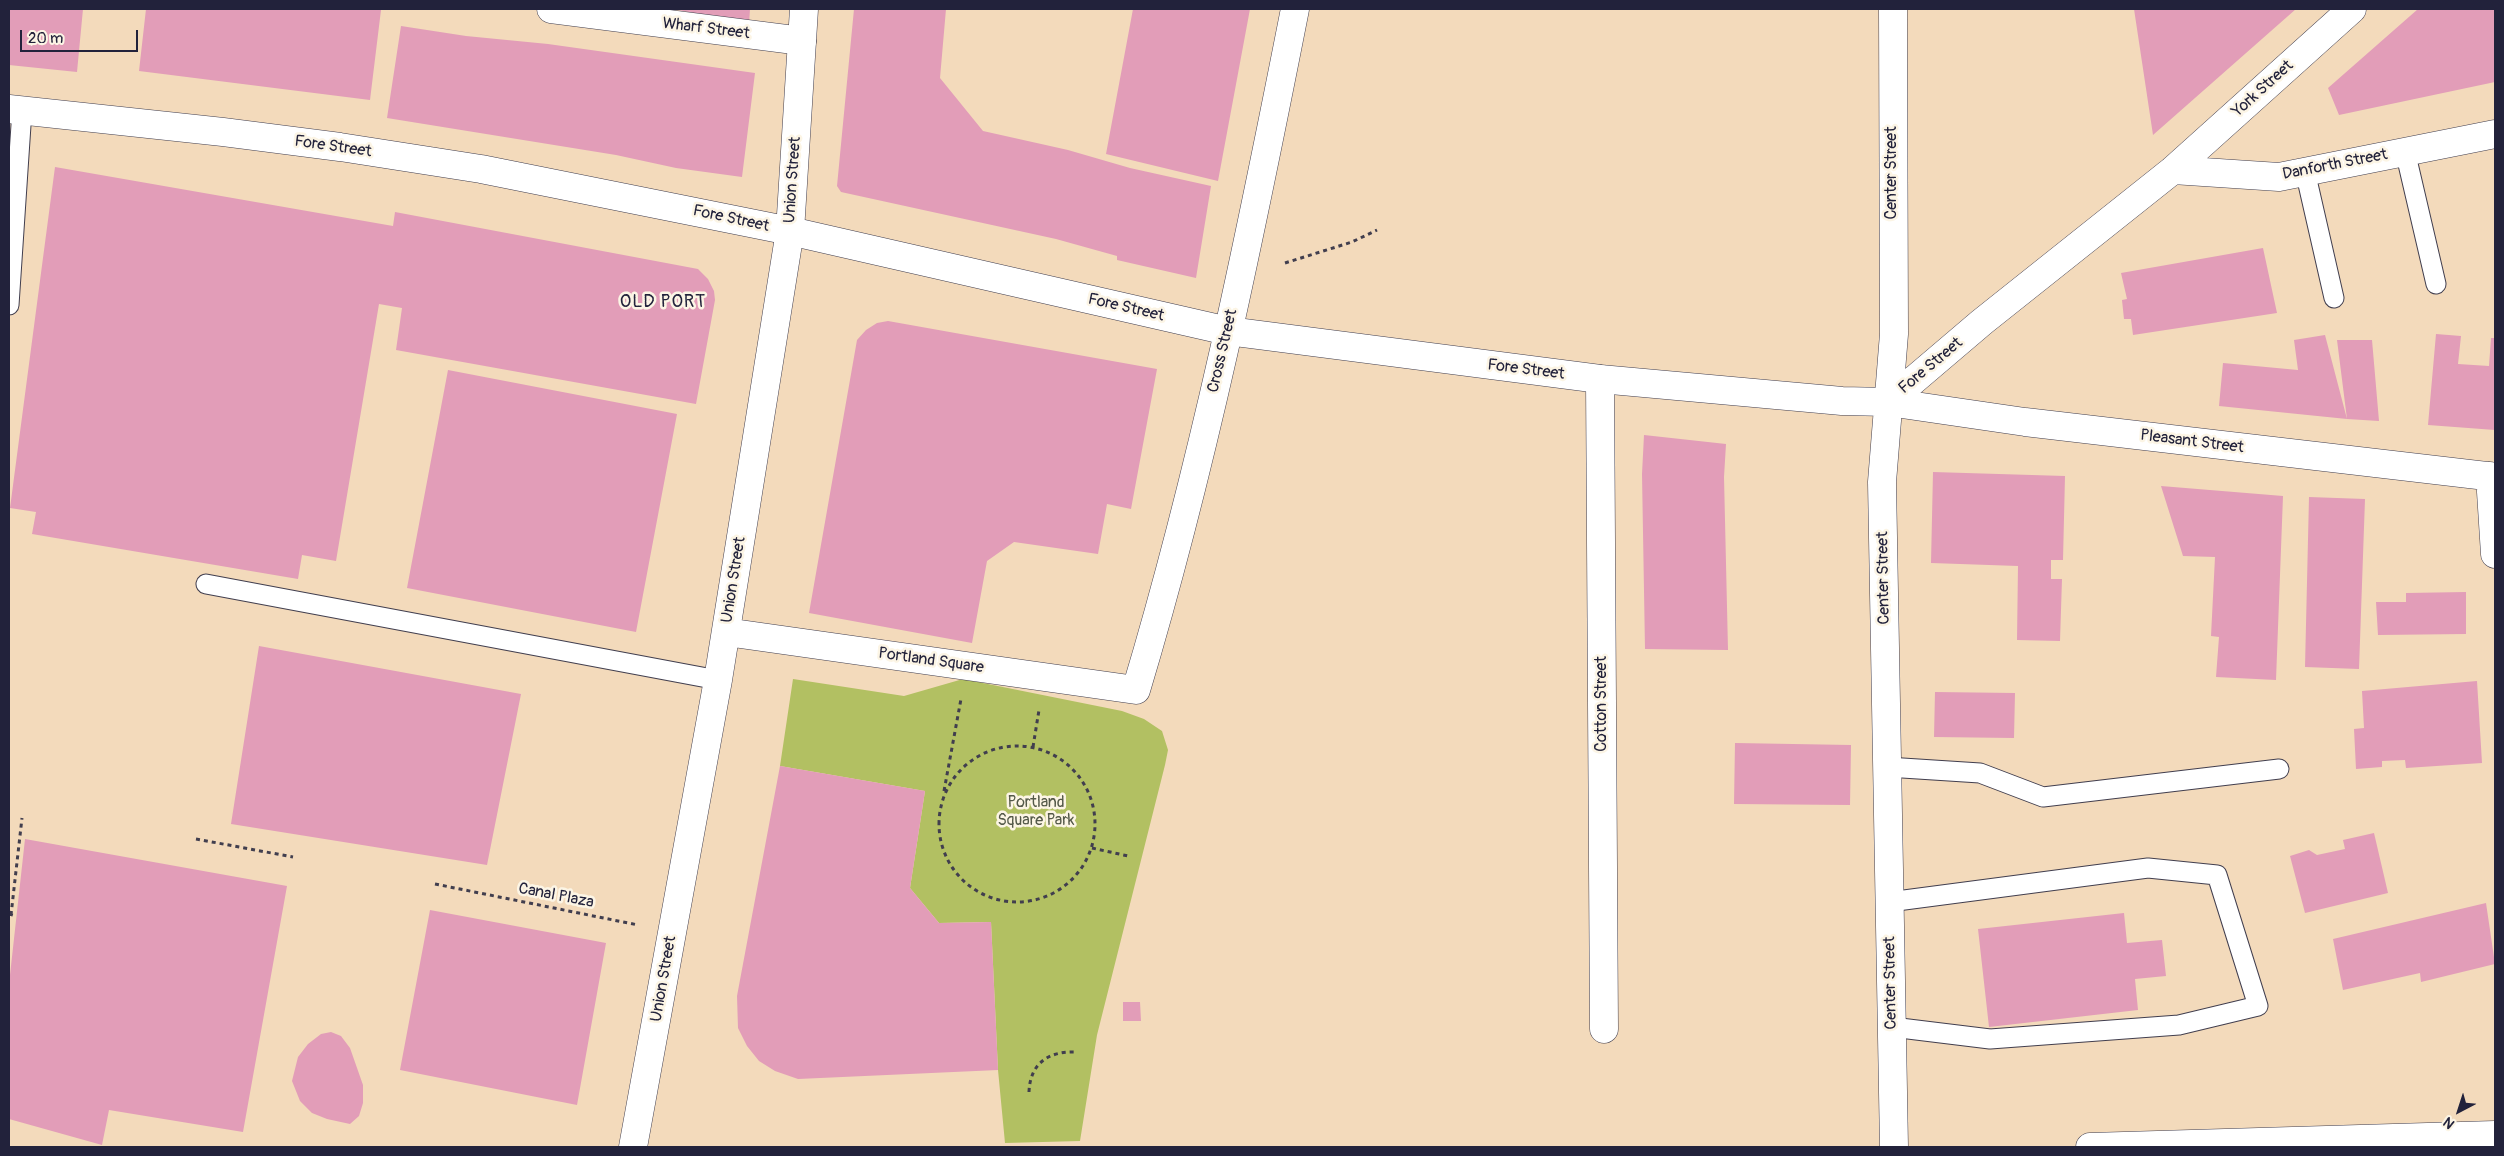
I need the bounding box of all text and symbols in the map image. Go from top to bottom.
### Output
street label: Wharf Street [661,14,751,44]
scale bar [22,20,140,52]
text: 20 m [28,29,63,48]
street label: York Street [2228,57,2298,121]
street label: Center Street [1882,126,1902,220]
street label: Fore Street [293,132,373,162]
street label: Union Street [780,136,806,224]
street label: Danforth Street [2281,145,2389,185]
street label: Fore Street [691,202,771,236]
street label: Fore Street [1086,290,1166,326]
district label: OLD PORT [619,291,707,313]
street label: Cross Street [1204,307,1242,395]
street label: Fore Street [1895,334,1967,398]
street label: Fore Street [1486,356,1566,384]
street label: Pleasant Street [2139,426,2245,458]
street label: Center Street [1874,531,1894,625]
street label: Union Street [718,536,750,624]
street label: Portland Square [877,644,985,678]
street label: Cotton Street [1592,656,1612,752]
park label: Portland Square Park [997,793,1075,831]
street label: Canal Plaza [517,879,595,913]
street label: Union Street [647,935,681,1023]
street label: Center Street [1881,936,1901,1030]
north arrow [2434,1086,2484,1136]
text: N [2440,1113,2458,1132]

